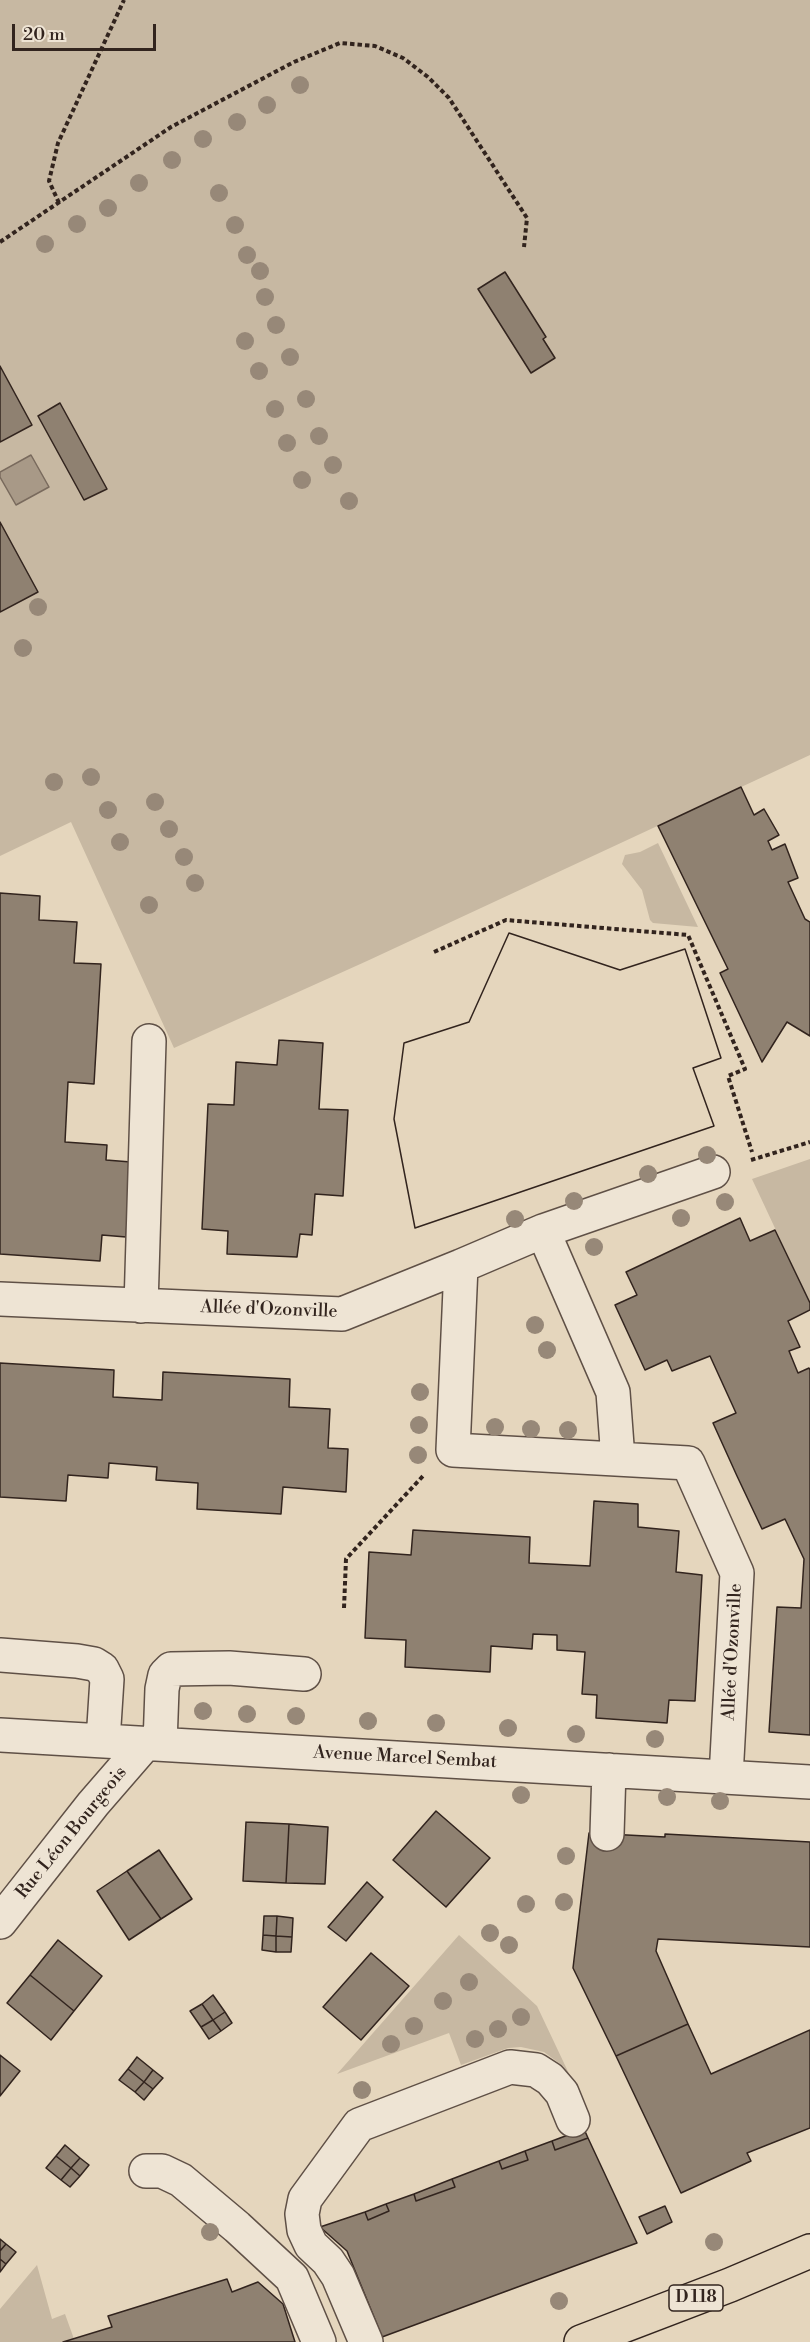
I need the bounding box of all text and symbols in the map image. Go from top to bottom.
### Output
scale bar [15,12,159,50]
text: 20 m [23,23,65,46]
street label: Allée d'Ozonville [200,1297,338,1323]
street label: Allée d'Ozonville [719,1583,747,1721]
street label: Avenue Marcel Sembat [313,1742,497,1774]
street label: Rue Léon Bourgeois [12,1763,132,1903]
road number: D 118 [669,2285,723,2311]

